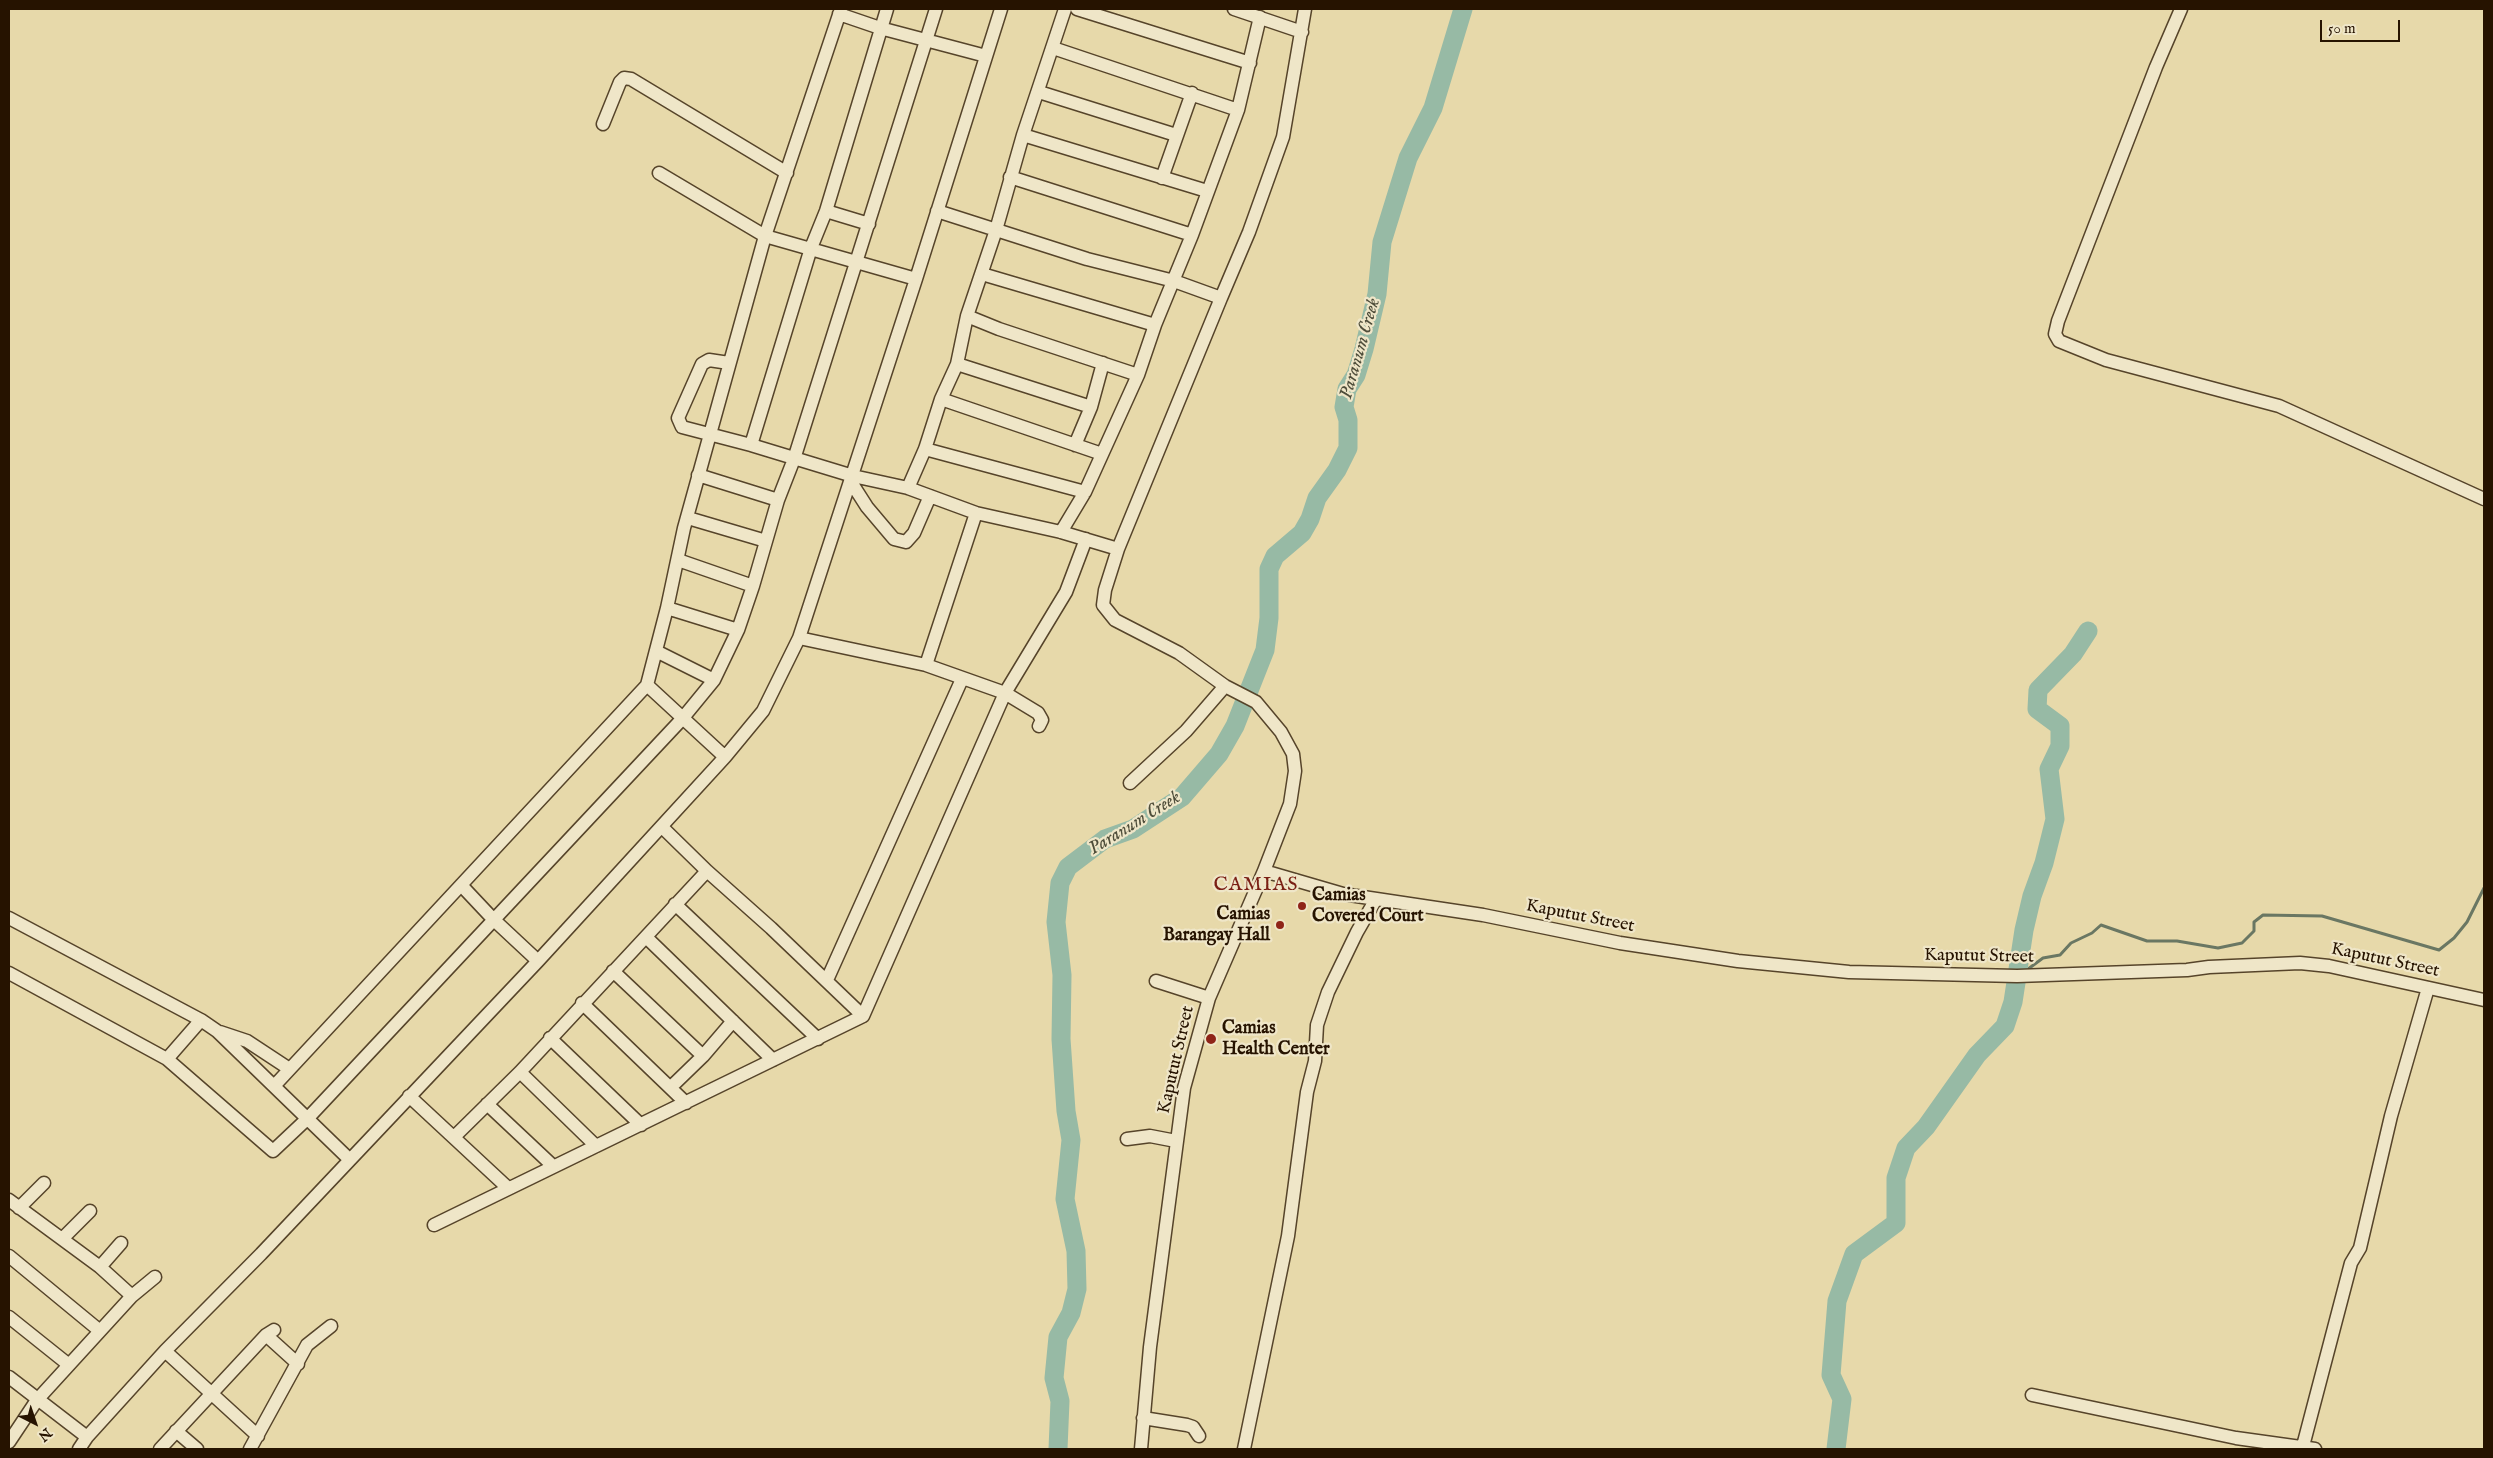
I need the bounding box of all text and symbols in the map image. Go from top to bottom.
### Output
scale bar [2323,10,2403,42]
text: 50 m [2328,19,2356,38]
water label: Paranum Creek [1336,296,1386,402]
water label: Paranum Creek [1085,787,1185,861]
district label: CAMIAS [1213,874,1299,898]
place label: Camias Covered Court [1312,885,1424,928]
street label: Kaputut Street [1524,896,1636,938]
marker: Camias Covered Court [1296,900,1308,912]
place label: Camias Barangay Hall [1163,904,1270,946]
marker: Camias Barangay Hall [1274,919,1286,931]
street label: Kaputut Street [2329,939,2441,983]
street label: Kaputut Street [1924,945,2034,969]
street label: Kaputut Street [1154,1004,1200,1116]
place label: Camias Health Center [1222,1018,1330,1060]
marker: Camias Health Center [1204,1032,1218,1046]
north arrow [10,1398,60,1448]
text: N [34,1424,55,1445]

